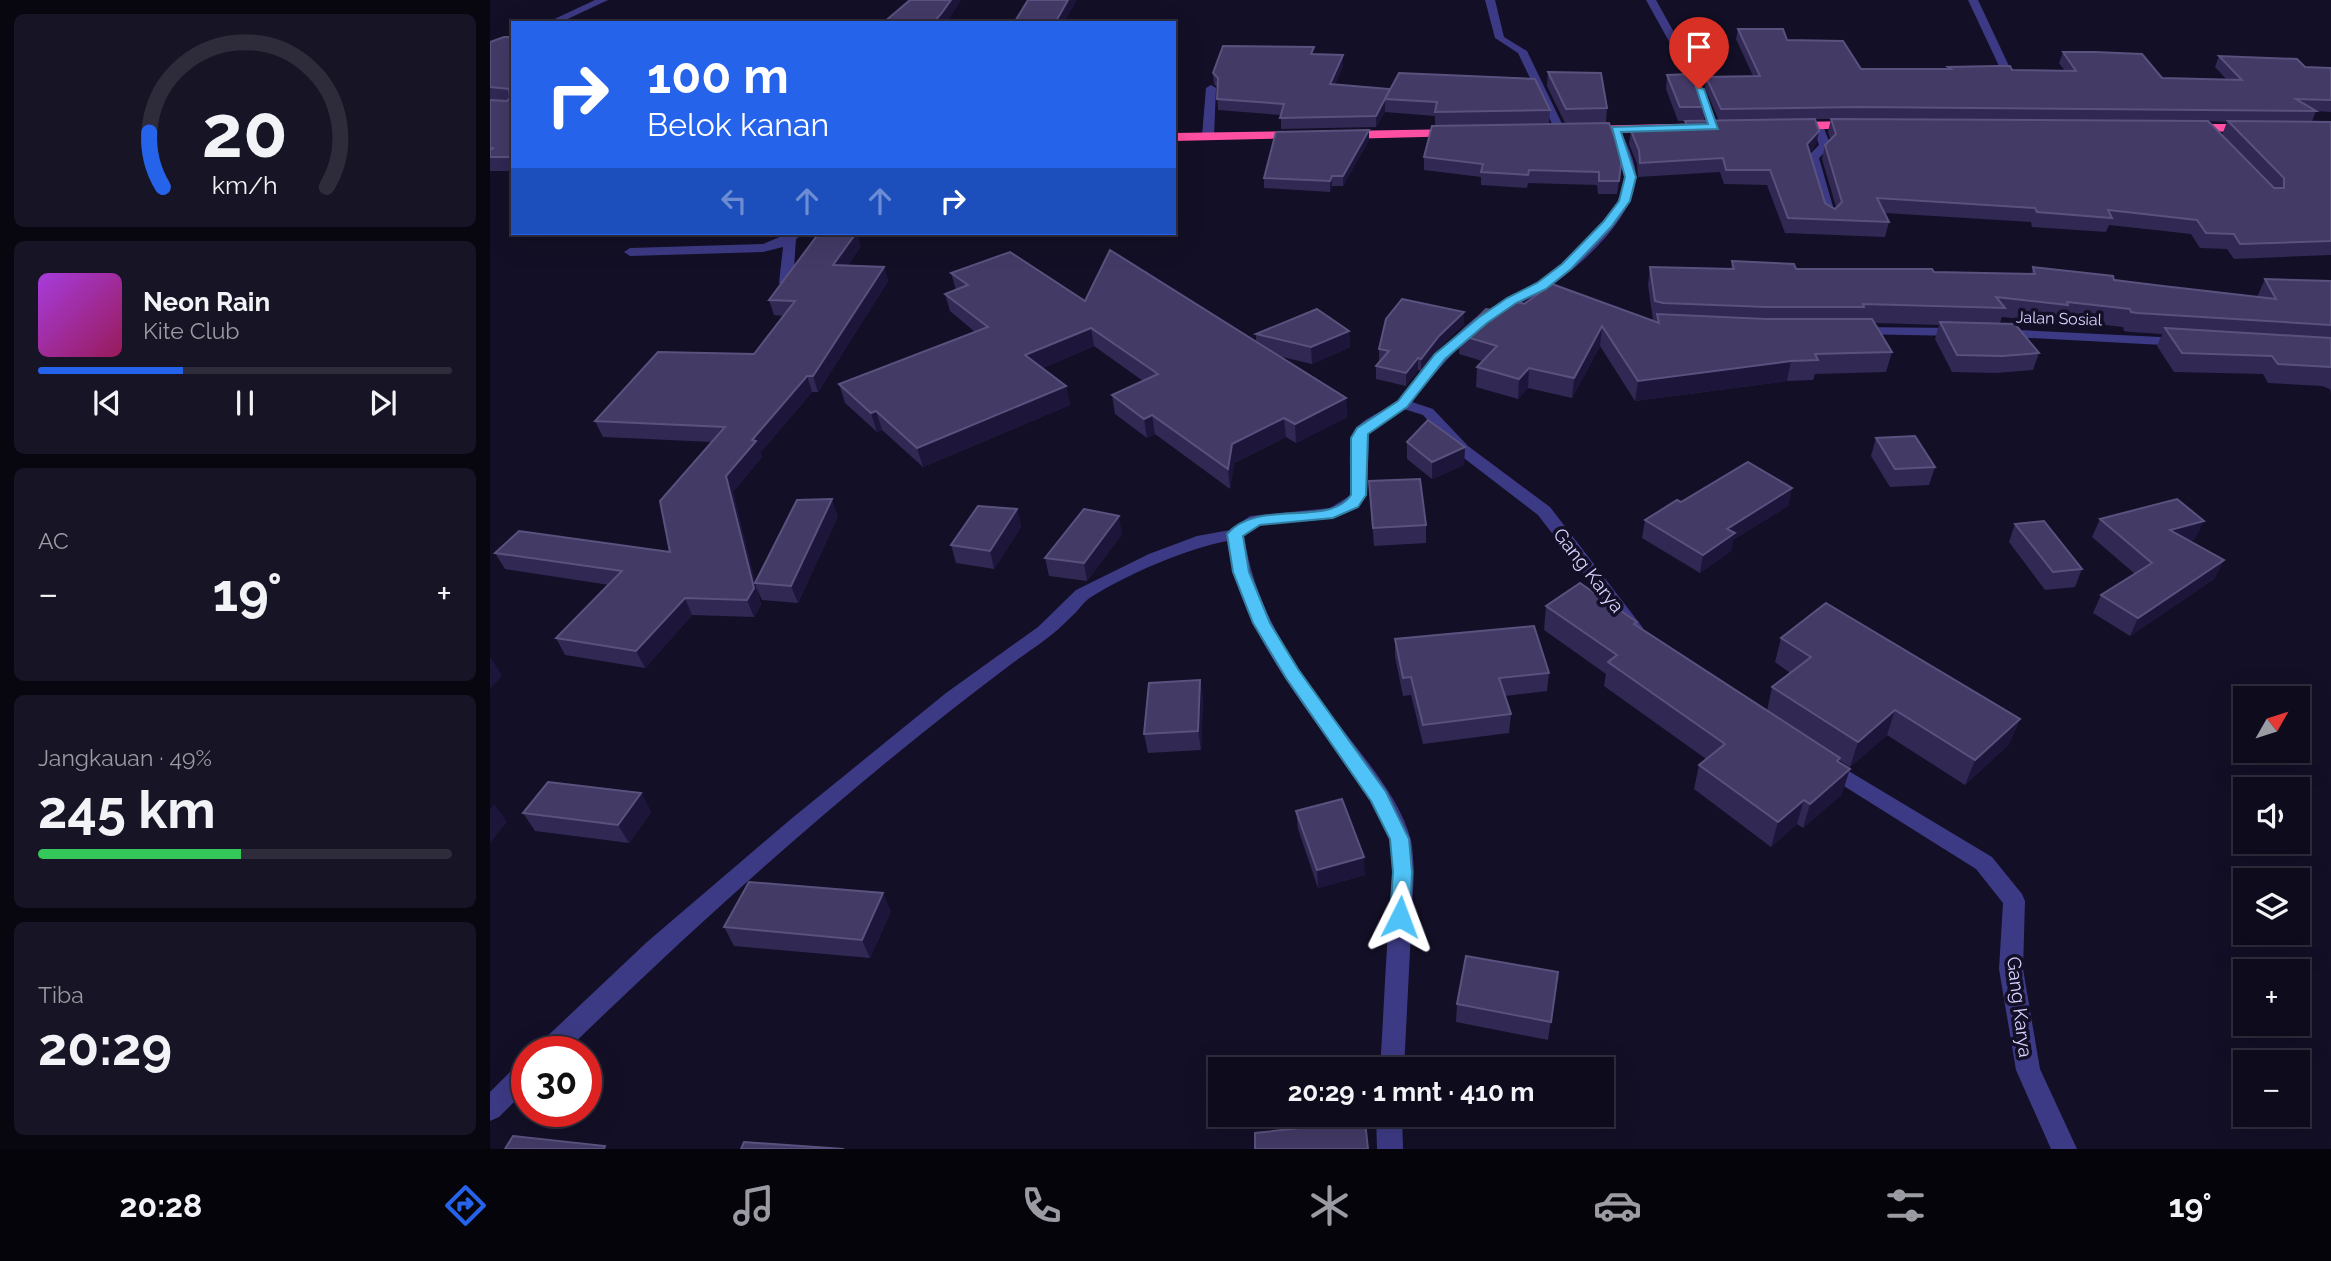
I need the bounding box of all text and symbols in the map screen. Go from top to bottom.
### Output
pin [1669,17,1729,89]
icon: arrive [1680,28,1718,66]
text: 100 m [647,47,789,104]
icon: right [532,49,623,140]
text: 20 [202,89,288,174]
text: Belok kanan [647,106,829,143]
text: km/h [212,169,278,199]
icon: left [715,182,753,220]
icon: ahead [788,182,826,220]
icon: ahead [861,182,899,220]
icon: right [934,182,972,220]
text: Neon Rain [143,287,270,317]
street label: Jalan Sosial [2016,307,2103,330]
text: Kite Club [143,317,240,344]
icon: previous [88,384,126,422]
icon: pause [226,384,264,422]
icon: next [364,384,402,422]
street label: Gang Karya [1549,523,1629,617]
text: AC [38,527,69,554]
text: 19° [213,562,282,623]
text: − [38,571,58,616]
text: + [436,571,452,616]
north arrow [2233,686,2310,763]
map controls [2233,686,2310,1127]
text: Jangkauan · 49% [38,744,212,771]
button: sound [2233,777,2310,854]
text: 245 km [38,779,216,840]
button: layers [2233,868,2310,945]
position arrow [1363,880,1437,954]
street label: Gang Karya [2003,955,2037,1059]
button: + [2233,959,2310,1036]
text: Tiba [38,981,84,1008]
text: 20:29 [38,1016,172,1077]
speed limit sign: 30 [511,1036,602,1127]
button: − [2233,1050,2310,1127]
text: 20:29 · 1 mnt · 410 m [1288,1077,1534,1107]
icon: directions [441,1181,490,1230]
icon: music [729,1181,778,1230]
icon: phone [1017,1181,1066,1230]
icon: climate [1305,1181,1354,1230]
icon: car [1593,1181,1642,1230]
icon: filters [1881,1181,1930,1230]
text: 20:28 [119,1187,202,1224]
text: 19° [2169,1187,2212,1224]

